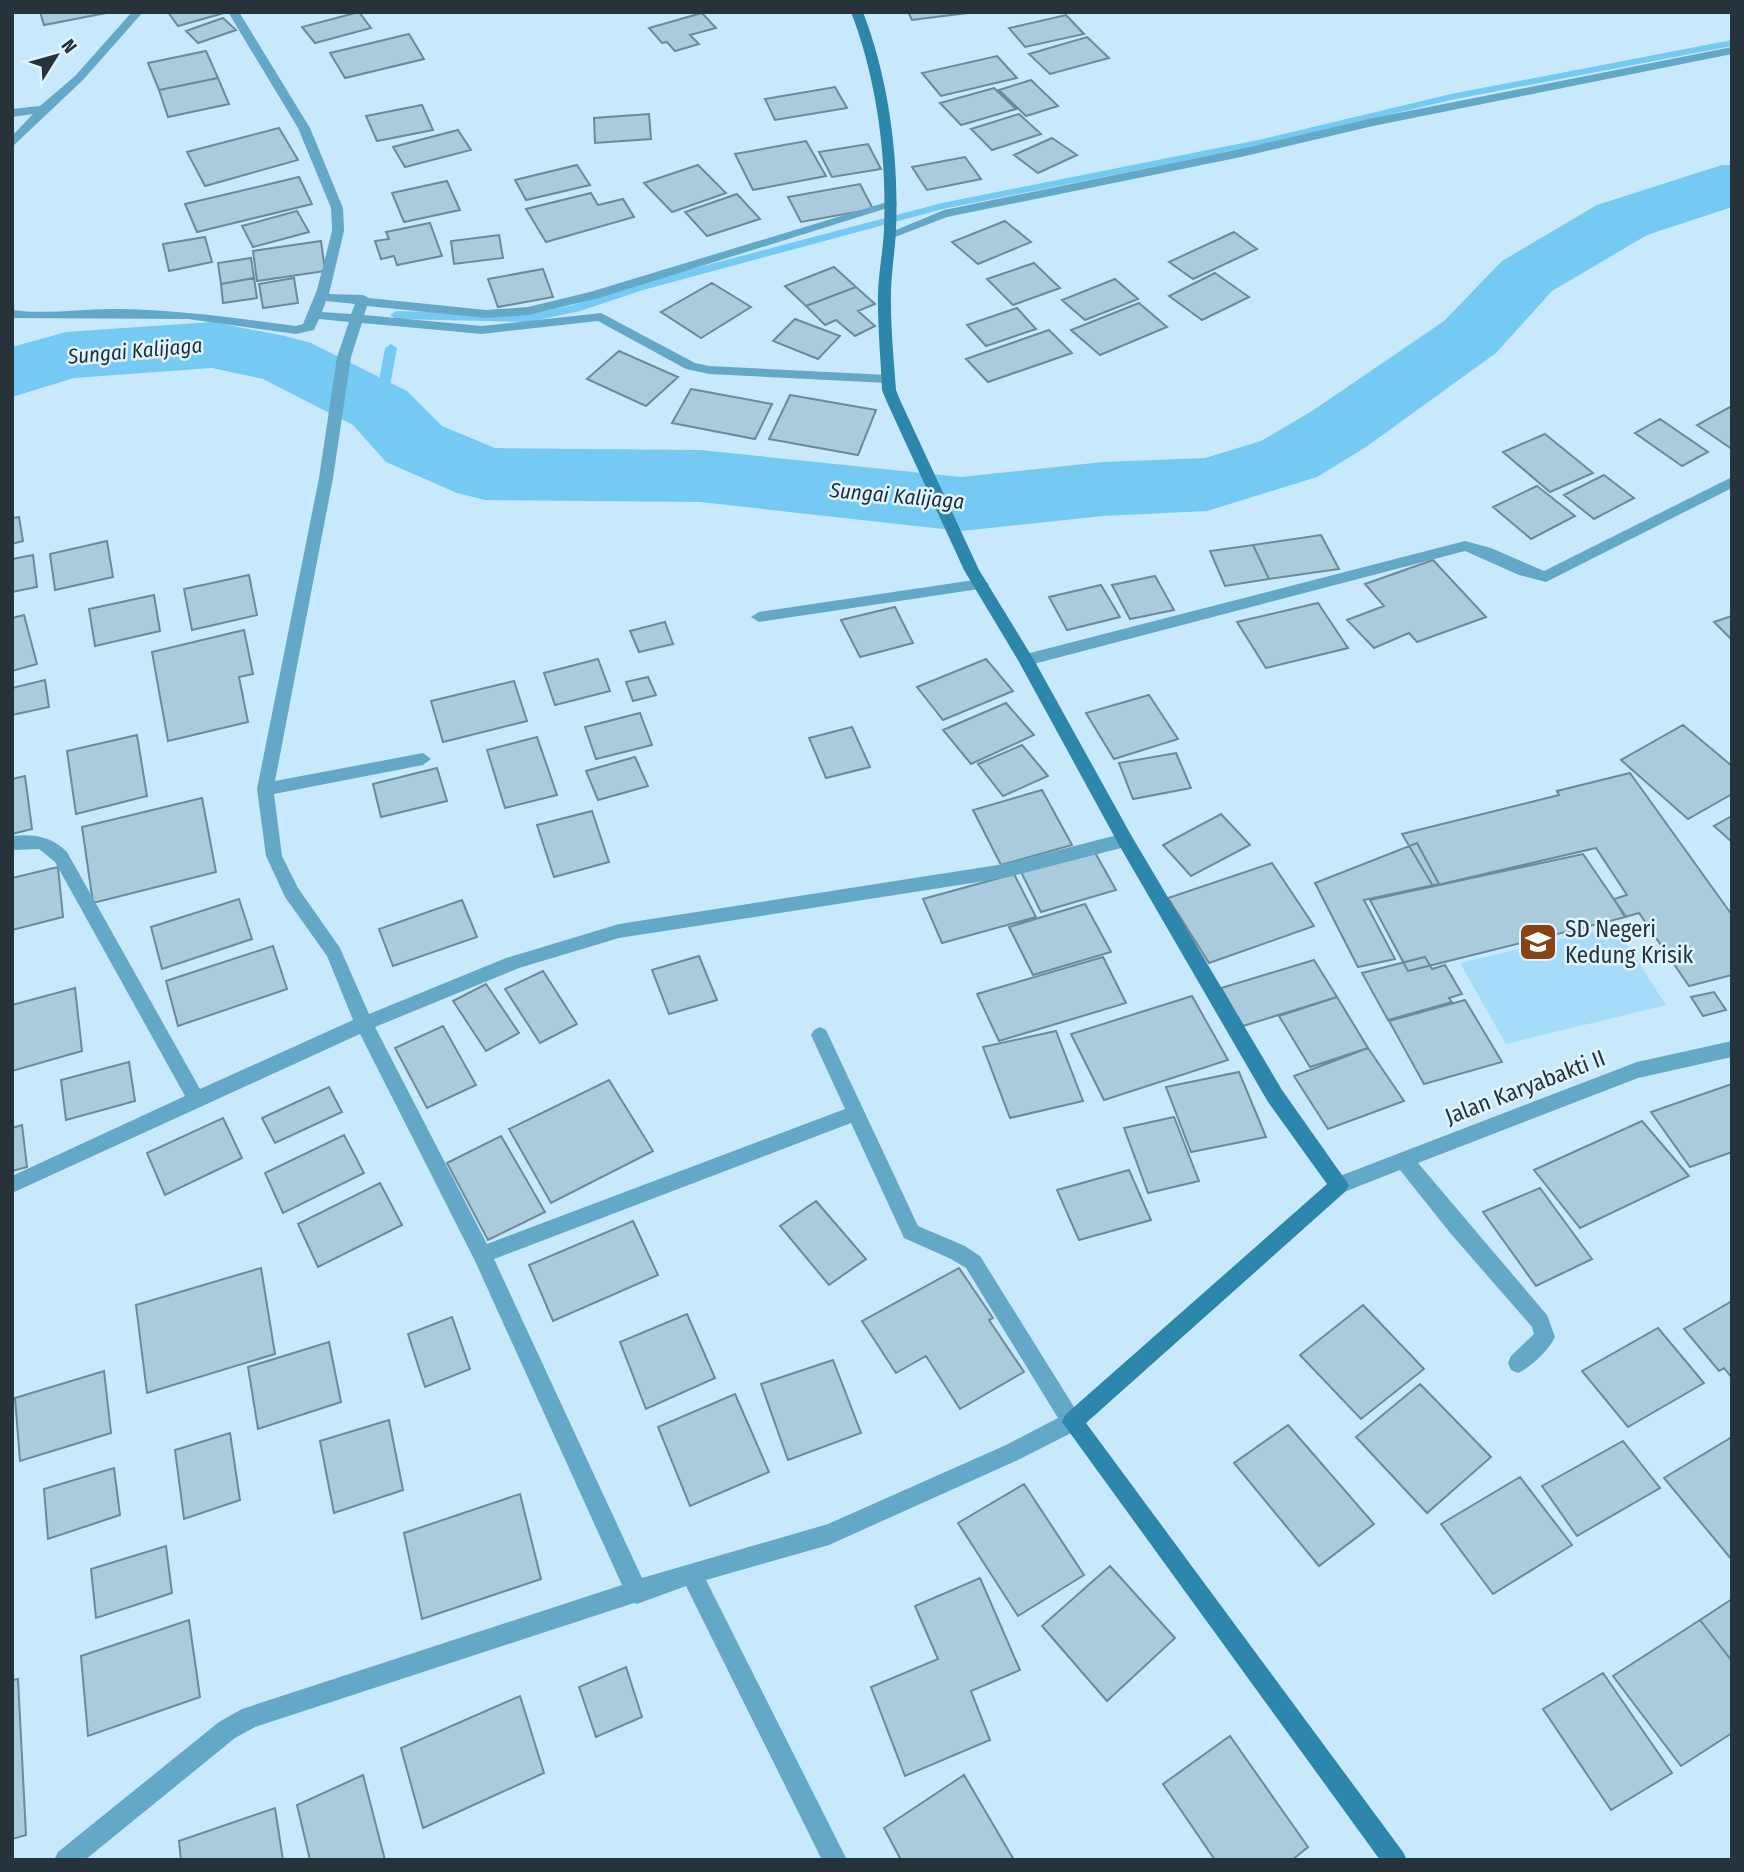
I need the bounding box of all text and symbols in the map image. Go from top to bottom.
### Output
north arrow [21,21,91,91]
text: N [57,35,82,58]
water label: Sungai Kalijaga [66,332,203,370]
water label: Sungai Kalijaga [828,477,965,515]
place label: SD Negeri Kedung Krisik [1565,915,1694,969]
school or university icon: SD Negeri Kedung Krisik [1517,921,1559,963]
street label: Jalan Karyabakti II [1441,1044,1609,1130]

